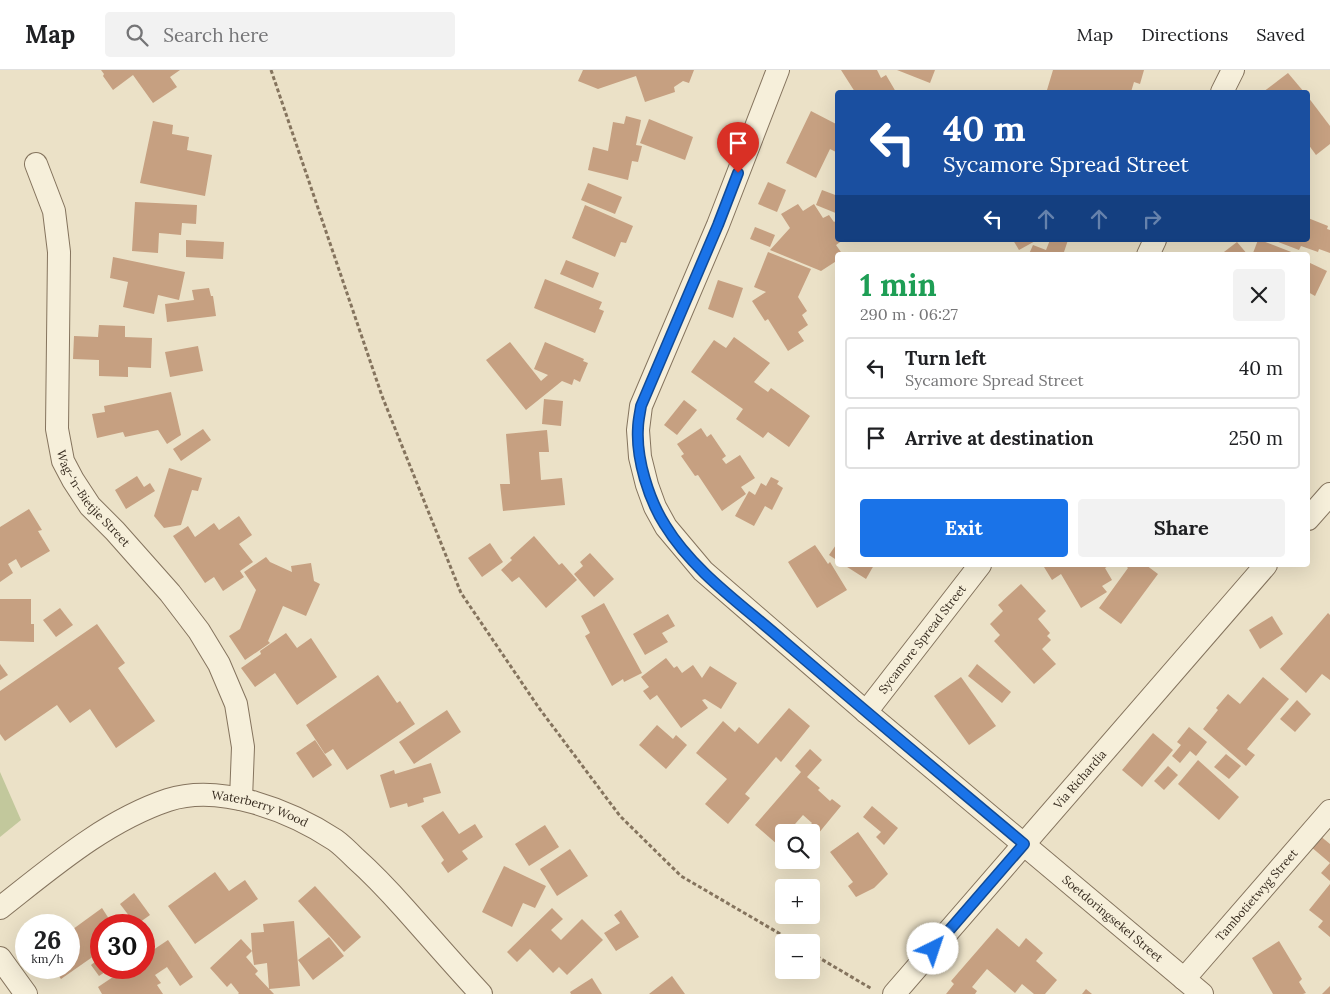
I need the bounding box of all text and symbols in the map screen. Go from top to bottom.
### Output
search box [105,12,455,57]
text: Map [25,19,75,50]
icon: search [123,21,151,49]
text: Search here [163,23,269,47]
text: Map [1077,23,1113,46]
text: Directions [1141,23,1228,46]
text: Saved [1256,23,1305,46]
text: 40 m [943,106,1026,151]
icon: left [860,110,925,175]
pin [717,122,759,173]
icon: arrive [724,129,752,157]
text: Sycamore Spread Street [943,150,1189,178]
icon: left [979,205,1007,233]
icon: ahead [1032,205,1060,233]
icon: ahead [1085,205,1113,233]
icon: right [1138,205,1166,233]
text: 1 min [860,266,937,304]
button: close [1233,269,1285,321]
text: 290 m · 06:27 [860,304,958,324]
text: Turn left [905,346,986,370]
icon: left [862,354,890,382]
text: 40 m [1239,356,1283,380]
text: Sycamore Spread Street [905,370,1084,390]
icon: arrive [862,424,890,452]
text: Arrive at destination [905,426,1094,450]
text: 250 m [1229,426,1283,450]
street label: Wag-'n-Bietjie Street [54,449,134,550]
button: Exit [860,499,1068,557]
button: Share [1078,499,1285,557]
street label: Sycamore Spread Street [875,581,969,697]
street label: Via Richardia [1049,747,1109,812]
street label: Waterberry Wood [211,787,311,830]
map controls [775,824,820,979]
button: search [775,824,820,869]
street label: Tambotietwyg Street [1212,845,1301,944]
street label: Soetdoringsekel Street [1059,872,1167,965]
button: + [775,879,820,924]
speed limit sign: 30 [90,914,155,979]
position arrow [906,922,958,974]
text: 26 [34,924,61,956]
button: − [775,934,820,979]
text: km/h [31,951,64,966]

